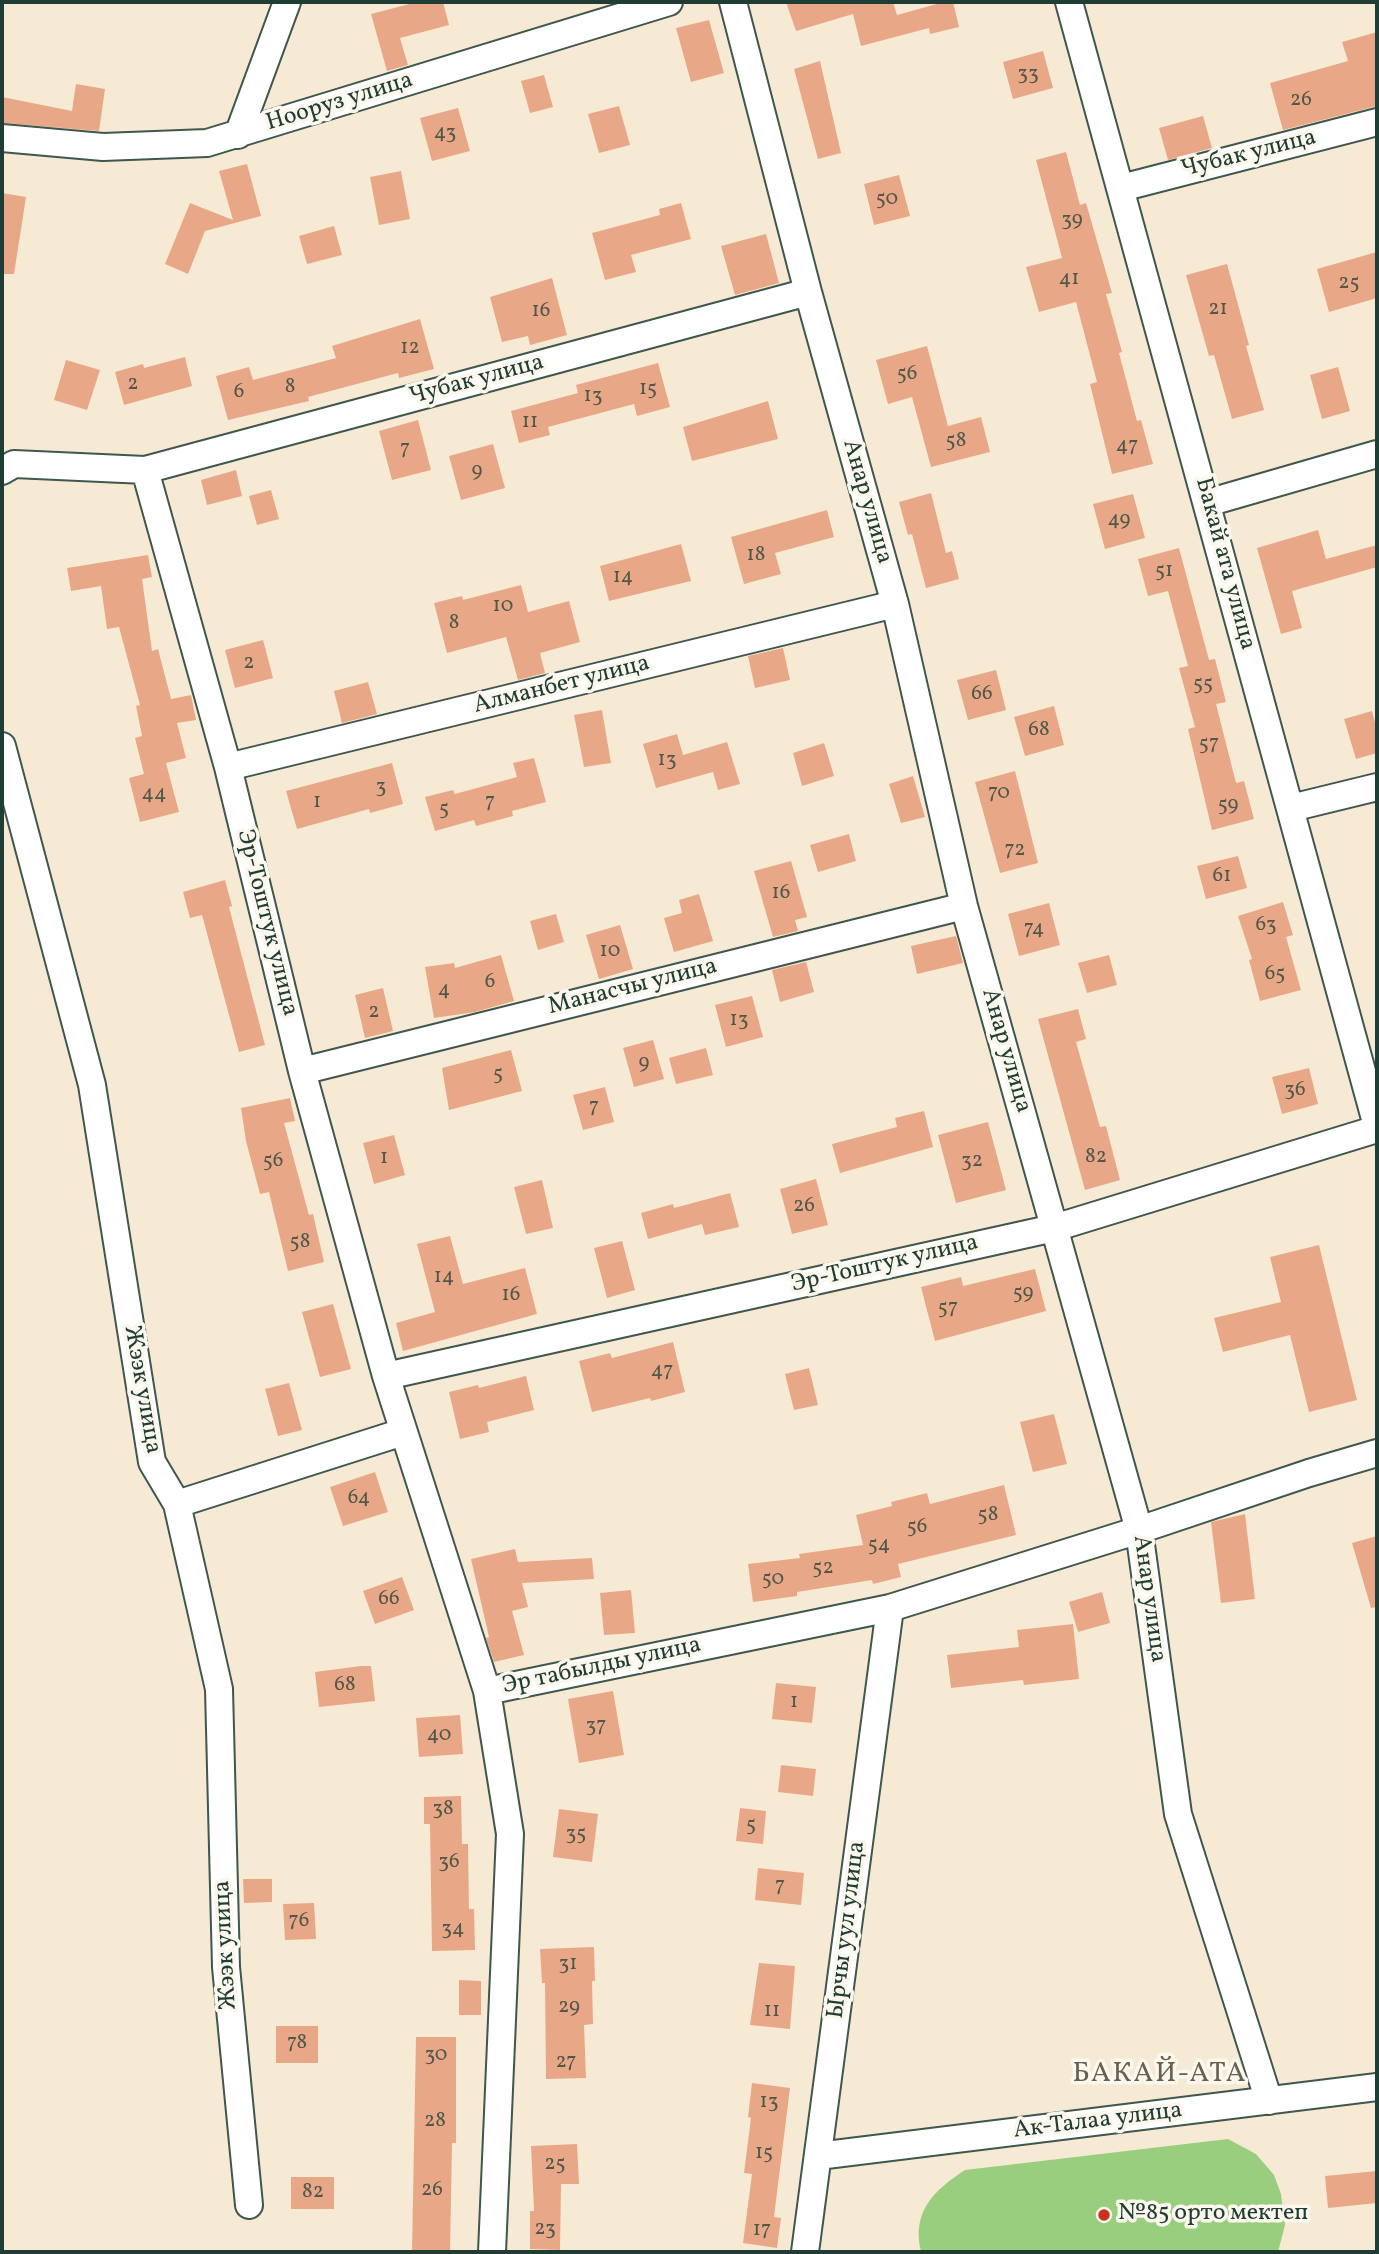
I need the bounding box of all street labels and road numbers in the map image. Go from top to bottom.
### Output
street label: Нооруз улица [263,67,417,139]
street label: Чубак улица [1179,124,1319,186]
street label: Чубак улица [407,349,547,413]
street label: Анар улица [835,436,897,568]
street label: Бакай ата улица [1187,475,1261,653]
street label: Алманбет улица [471,650,653,722]
street label: Эр-Тоштук улица [229,827,303,1019]
street label: Манасчы улица [545,953,721,1023]
street label: Анар улица [974,985,1036,1117]
street label: Эр-Тоштук улица [789,1229,981,1301]
street label: Жээк улица [116,1324,166,1456]
street label: Анар улица [1125,1534,1171,1664]
street label: Эр табылды улица [500,1632,704,1702]
street label: Ырчы уул улица [823,1840,873,2020]
street label: Жээк улица [209,1880,245,2010]
street label: Ак-Талаа улица [1012,2097,1184,2147]

